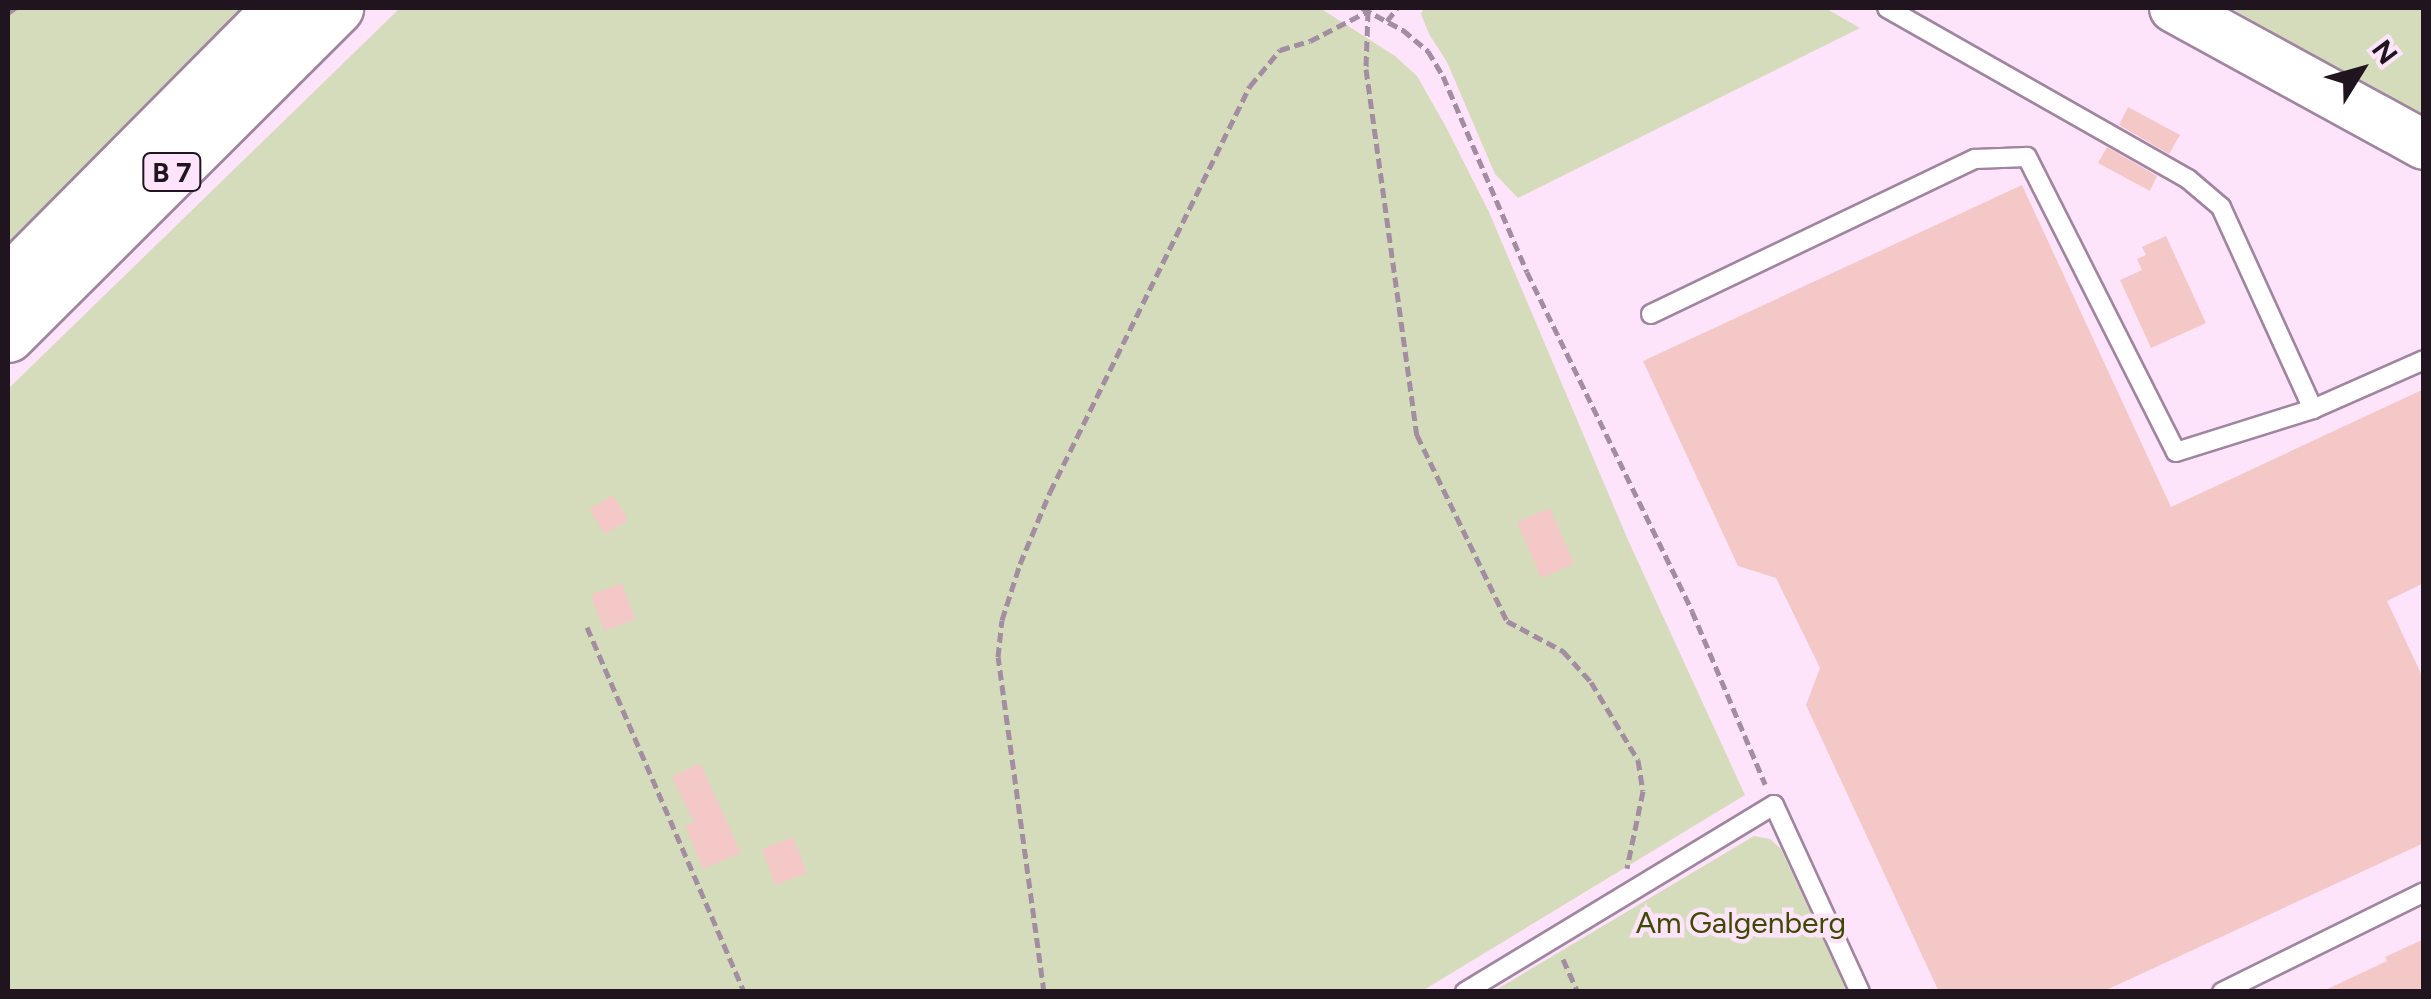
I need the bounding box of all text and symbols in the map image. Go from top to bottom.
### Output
north arrow [2311,20,2411,120]
text: N [2365,33,2405,71]
road number: B 7 [142,149,202,195]
park label: Am Galgenberg [1636,905,1846,941]

